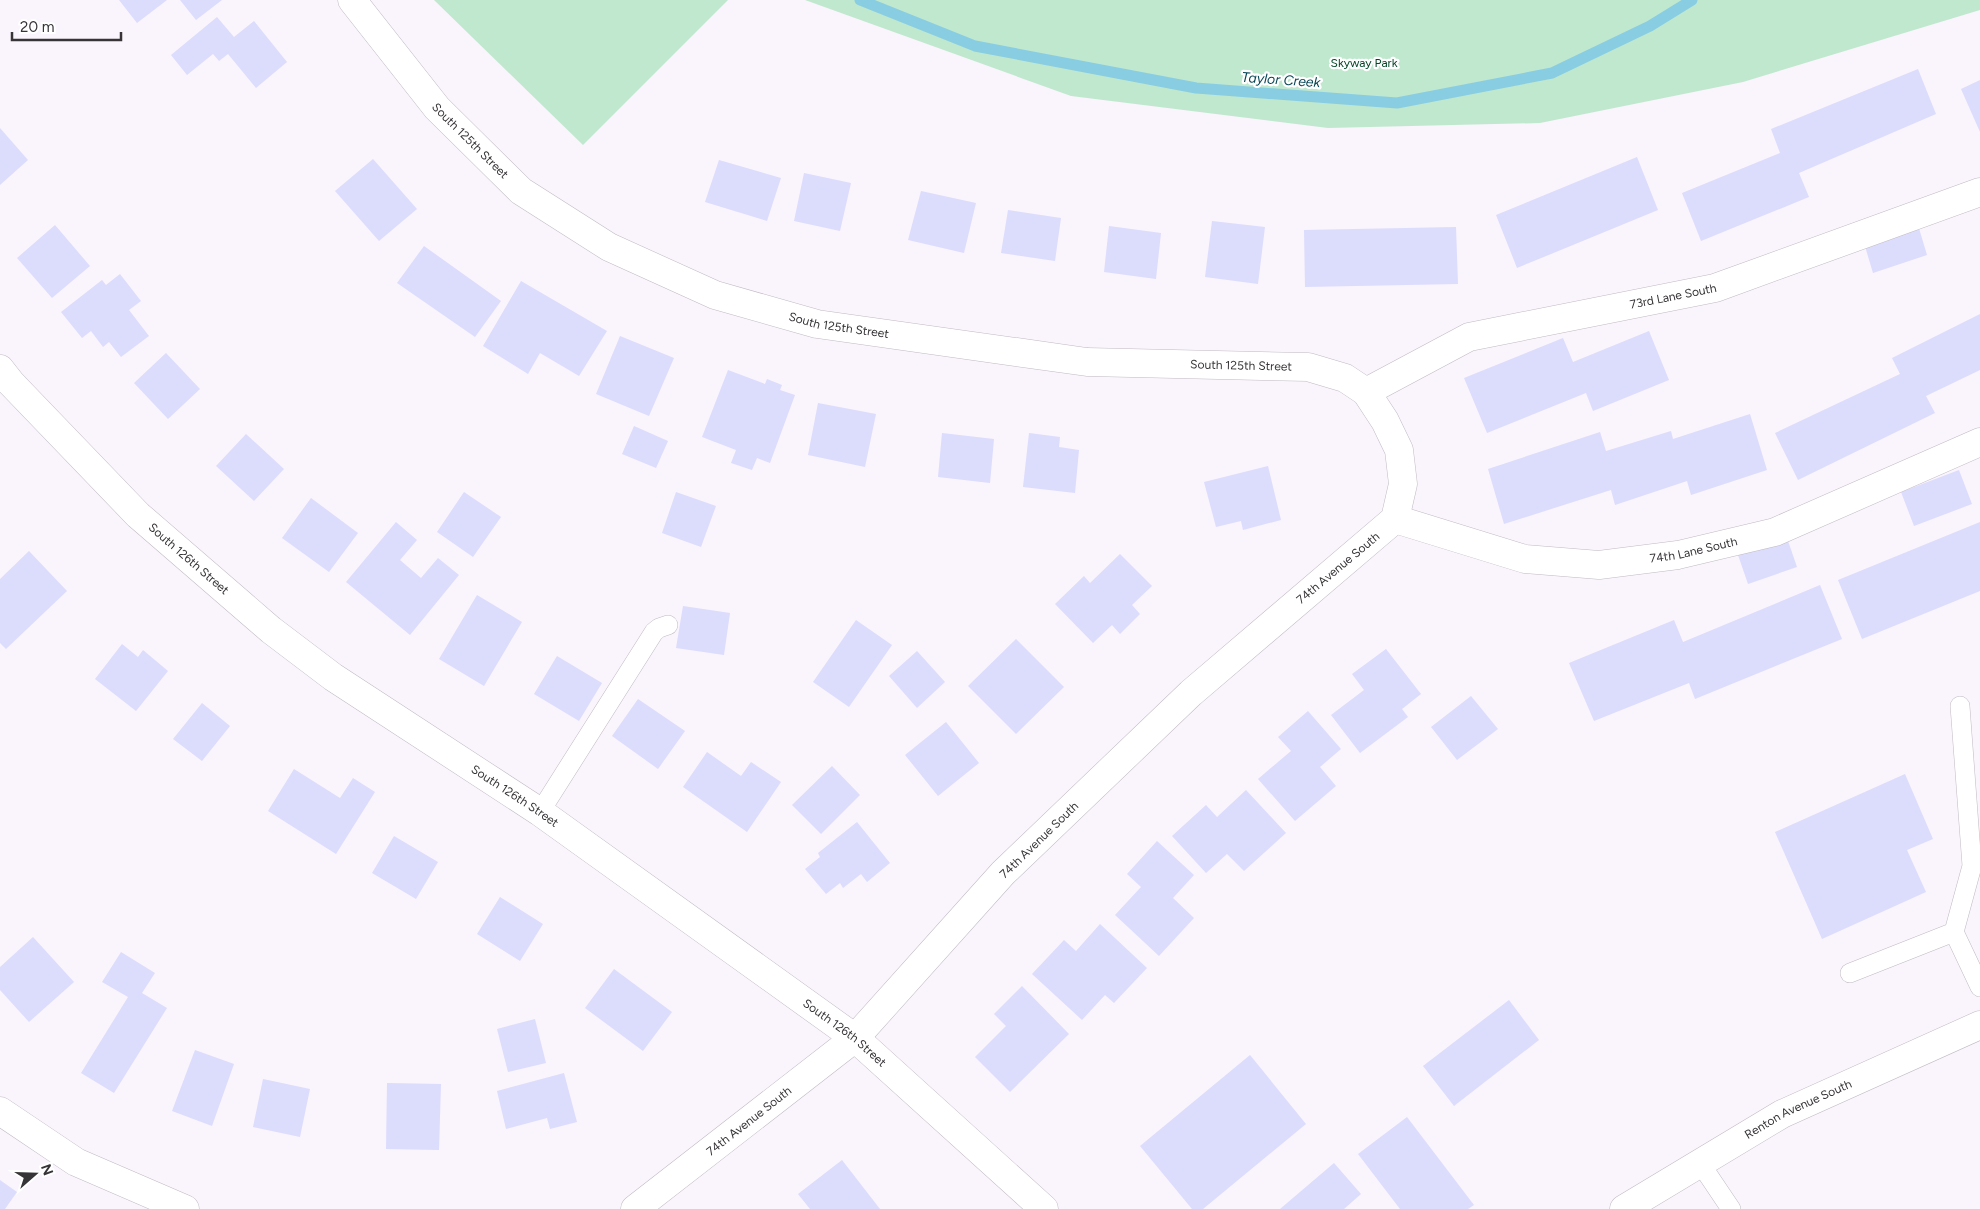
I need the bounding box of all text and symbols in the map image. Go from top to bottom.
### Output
scale bar [12,10,121,42]
text: 20 m [20,18,54,36]
park label: Skyway Park [1331,56,1398,70]
water label: Taylor Creek [1241,69,1322,91]
street label: South 125th Street [429,100,512,182]
street label: 73rd Lane South [1629,281,1718,312]
street label: South 125th Street [787,309,890,341]
street label: South 125th Street [1190,357,1293,374]
street label: South 126th Street [146,520,232,598]
street label: 74th Avenue South [1294,529,1383,607]
street label: 74th Lane South [1649,534,1739,566]
street label: South 126th Street [469,762,562,830]
street label: 74th Avenue South [997,799,1081,881]
street label: South 126th Street [800,996,889,1070]
street label: Renton Avenue South [1742,1077,1854,1142]
street label: 74th Avenue South [704,1083,794,1159]
north arrow [10,1149,60,1199]
text: N [37,1162,57,1178]

